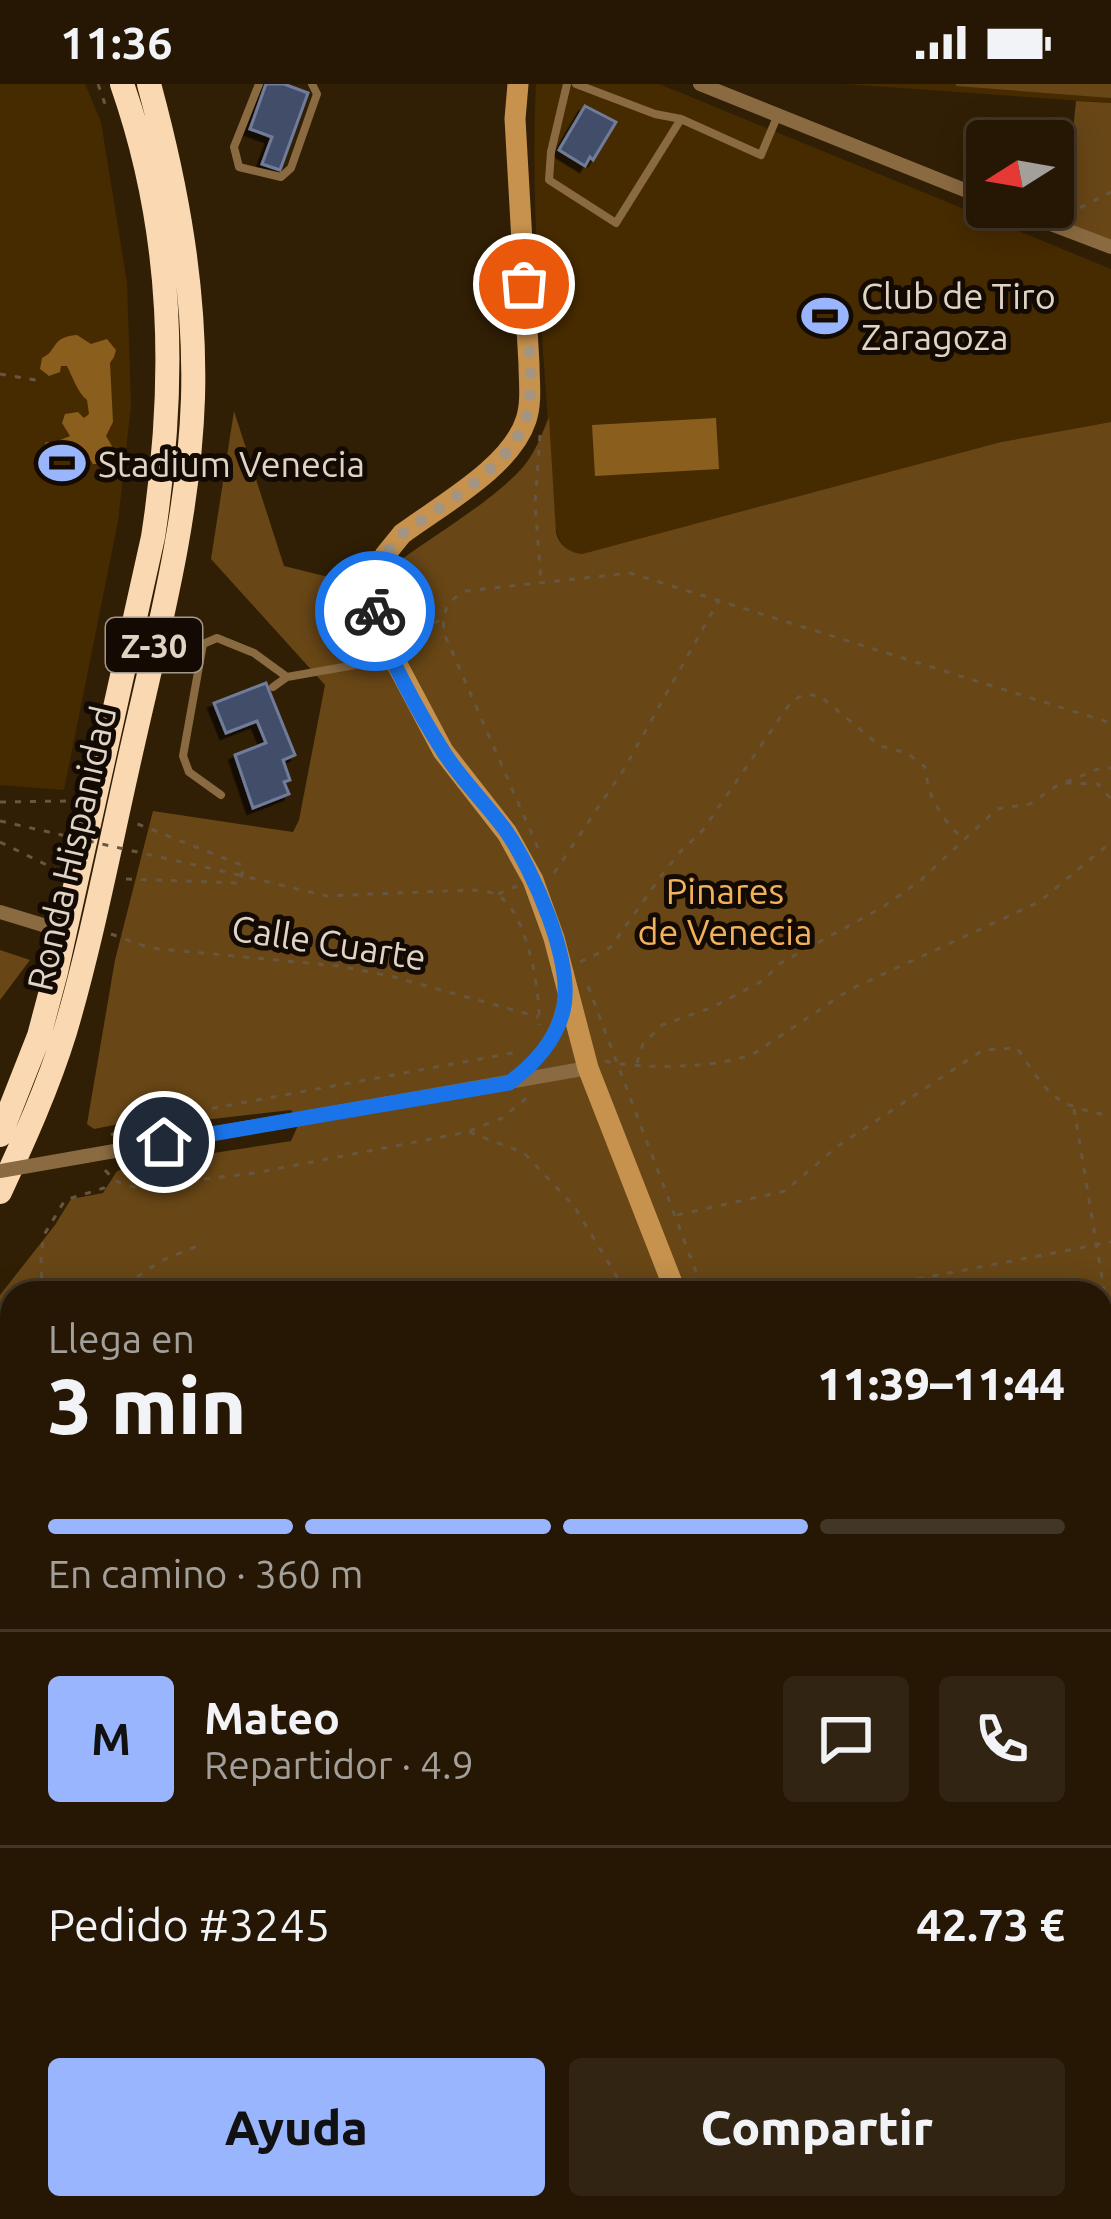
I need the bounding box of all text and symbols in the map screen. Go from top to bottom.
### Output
text: 11:36 [60,17,173,68]
north arrow [966,120,1074,228]
map controls [966,120,1074,228]
pin [473,233,575,335]
icon: bag [491,251,557,317]
place label: Club de Tiro Zaragoza [861,275,1056,357]
sports icon: Club de Tiro Zaragoza [800,291,850,341]
sports icon: Stadium Venecia [37,438,87,488]
place label: Stadium Venecia [98,443,365,484]
courier [315,551,435,671]
icon: bike [342,578,408,644]
road number: Z-30 [106,618,202,672]
street label: Ronda Hispanidad [18,702,124,994]
park label: Pinares de Venecia [637,870,813,952]
street label: Calle Cuarte [229,906,429,978]
pin [113,1091,215,1193]
icon: home [131,1109,197,1175]
text: Llega en [48,1317,195,1360]
text: 11:39–11:44 [817,1358,1065,1409]
text: 3 min [48,1361,246,1449]
text: En camino · 360 m [48,1552,363,1595]
button: chat [783,1676,909,1802]
button: phone [939,1676,1065,1802]
text: Mateo [204,1692,340,1743]
text: M [91,1713,131,1764]
text: Repartidor · 4.9 [204,1743,474,1786]
text: Pedido #3245 [48,1899,330,1950]
text: 42.73 € [916,1899,1065,1950]
button: Ayuda [48,2058,545,2196]
button: Compartir [569,2058,1065,2196]

